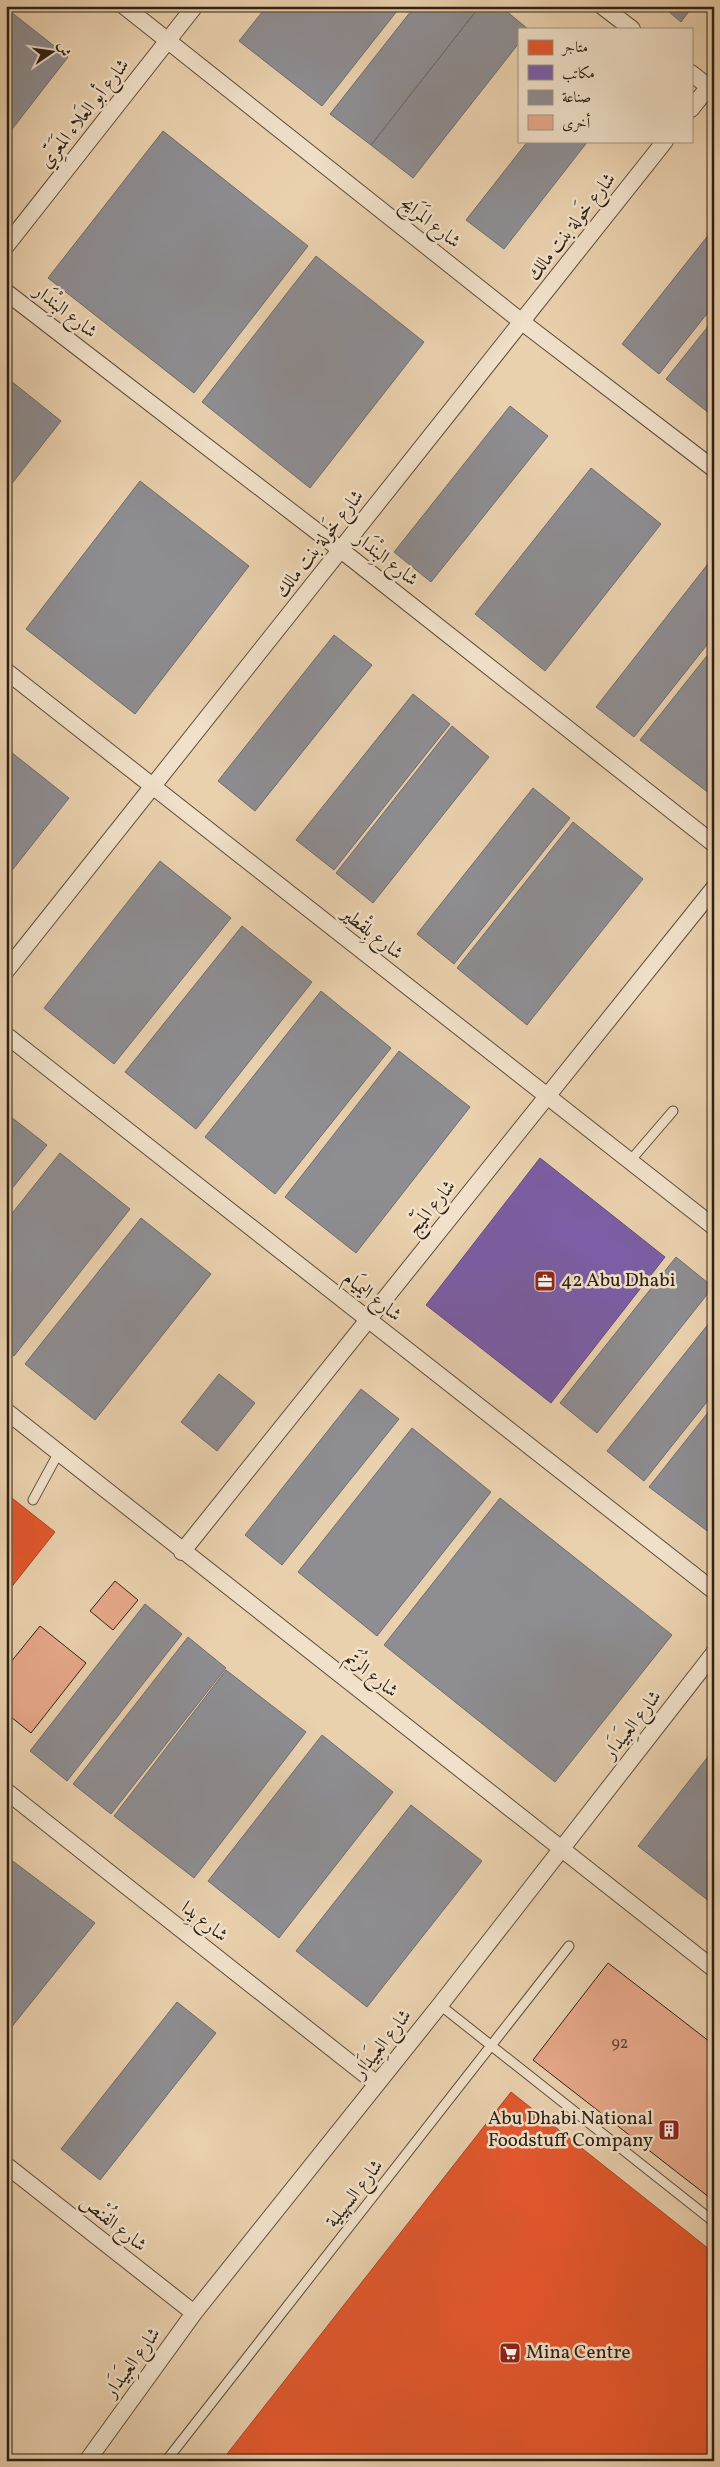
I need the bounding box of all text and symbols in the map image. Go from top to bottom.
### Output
north arrow [28,28,78,78]
legend [518,28,692,142]
text: متاجر [560,38,588,59]
text: ش [52,41,74,58]
street label: شارع أبو العَلاء المَعَرِّي [32,53,138,175]
text: مكاتب [562,64,595,85]
text: صناعة [562,88,591,109]
text: أخرى [562,112,591,135]
street label: شارع خَولة بنت مالك [520,166,623,287]
street label: شارع المَرَايِح [393,189,467,257]
street label: شارع البِنْدَار [25,275,104,347]
street label: شارع خَولة بنت مالك [268,483,371,604]
street label: شارع البِنْدَار [346,523,425,595]
street label: شارع بِلقْطير [333,898,410,968]
street label: شارع المَيْج [399,1173,465,1243]
street label: شارع اليميَام [336,1264,408,1330]
place label: 42 Abu Dhabi [561,1268,676,1294]
office icon: 42 Abu Dhabi [533,1269,557,1293]
street label: شارع الرُتَم [337,1643,406,1706]
street label: شارع العِبَيدَار [595,1684,670,1768]
street label: شارع يِدا [174,1895,233,1950]
street label: شارع العِبَيدَار [345,2003,420,2087]
house number: 92 [612,2033,628,2055]
place label: Abu Dhabi National Foodstuff Company [488,2106,653,2154]
building icon: Abu Dhabi National Foodstuff Company [657,2118,681,2142]
street label: شارع السهيلية [320,2154,391,2234]
street label: شارع الفُنْص [73,2186,154,2259]
street label: شارع العِبَيدَار [96,2321,169,2406]
place label: Mina Centre [526,2340,630,2366]
supermarket icon: Mina Centre [498,2341,522,2365]

